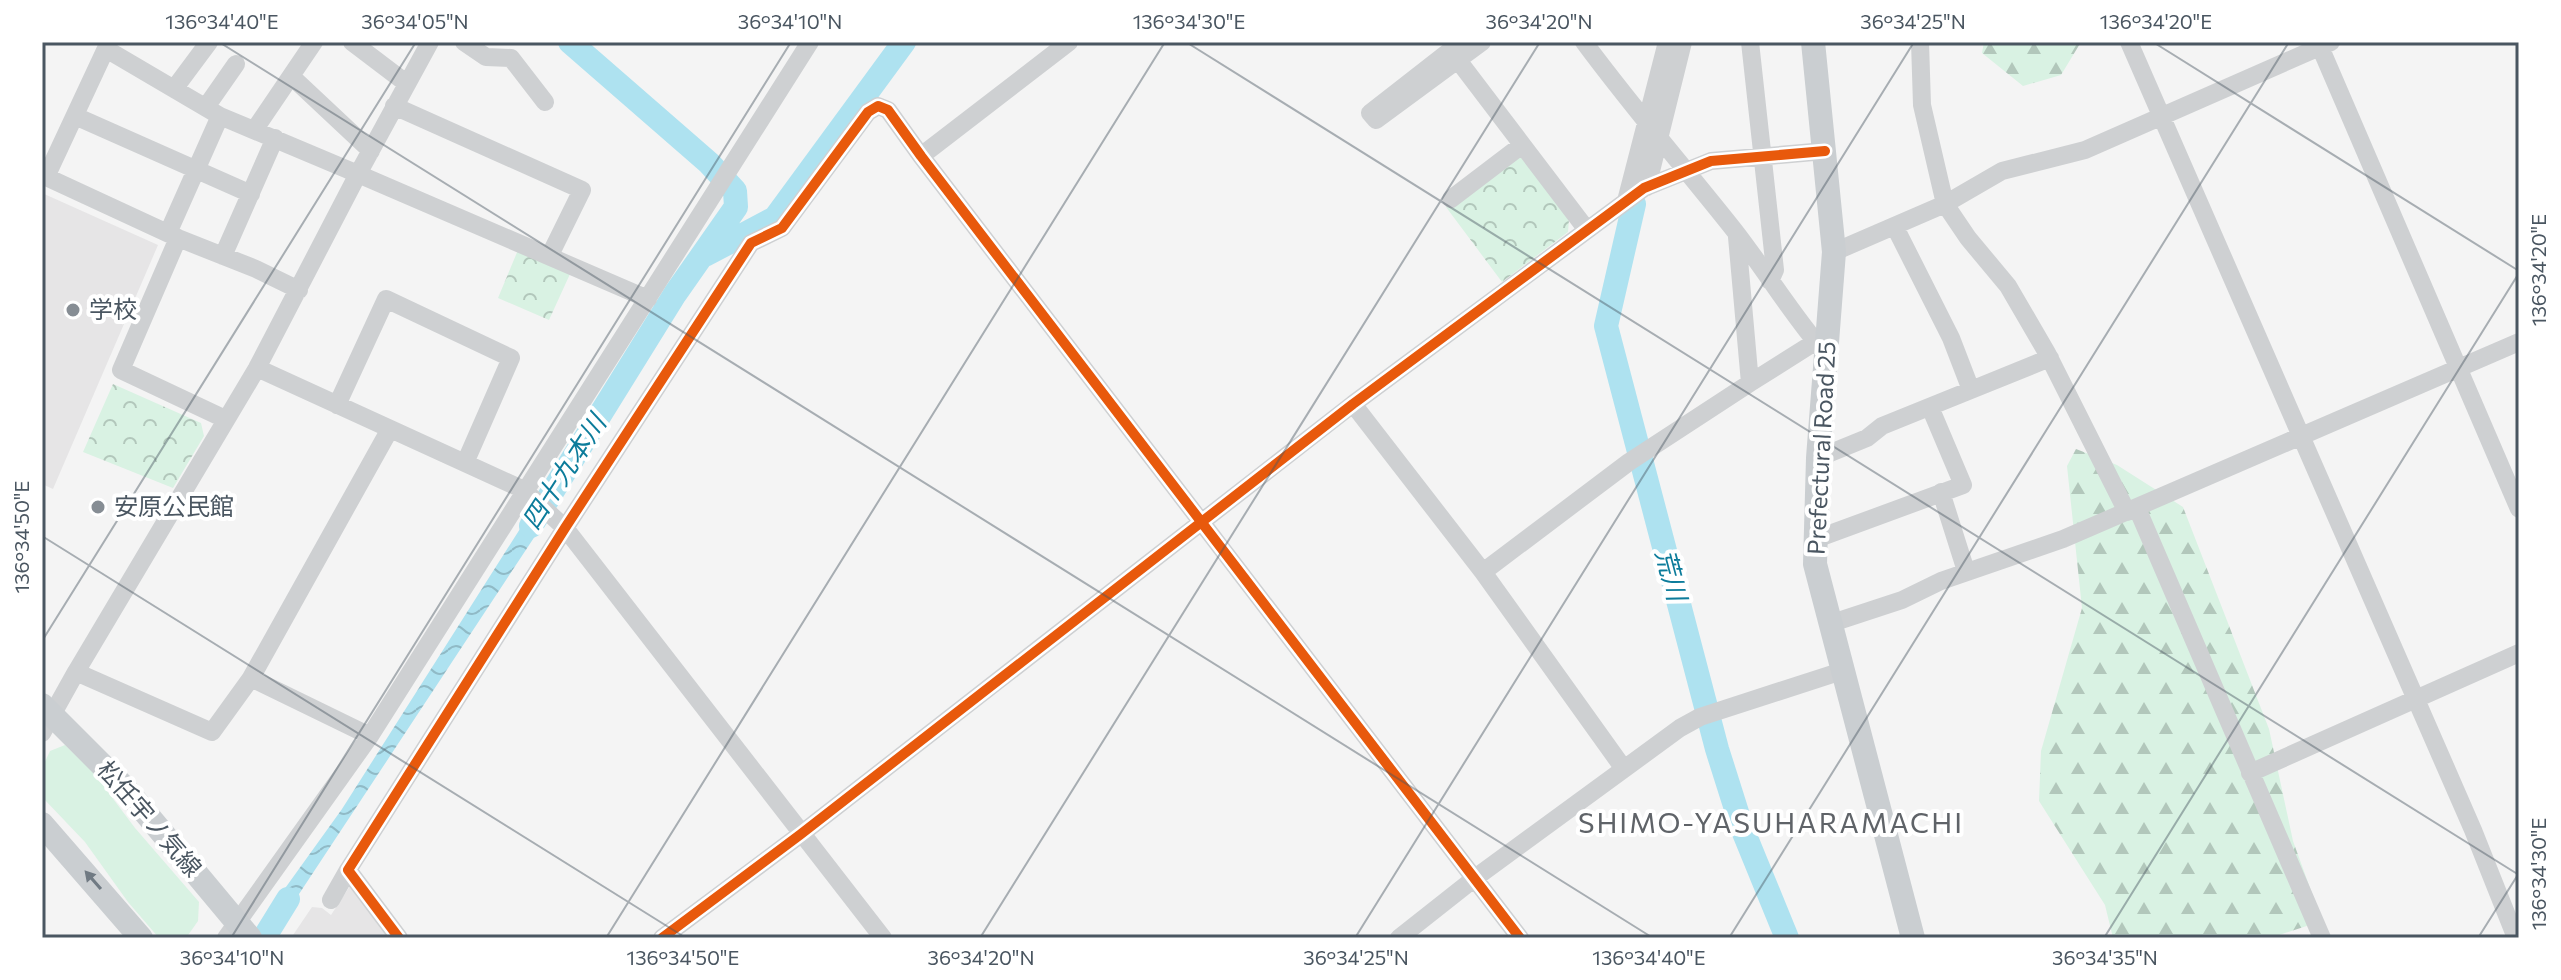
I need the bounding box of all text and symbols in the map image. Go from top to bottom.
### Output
text: 136°34'40"E [165,9,279,33]
text: 36°34'05"N [361,9,469,33]
text: 36°34'10"N [738,9,842,33]
text: 136°34'30"E [1133,9,1245,33]
text: 36°34'20"N [1486,9,1592,33]
text: 36°34'25"N [1860,9,1966,33]
text: 136°34'20"E [2100,9,2212,33]
text: 136°34'20"E [2526,214,2550,326]
place label: 学校 [89,294,137,323]
marker: 学校 [64,301,82,319]
street label: Prefectural Road 25 [1800,340,1841,555]
water label: 四十九本川 [514,406,613,534]
text: 136°34'50"E [9,481,33,593]
place label: 安原公民館 [114,491,234,520]
marker: 安原公民館 [89,498,107,516]
water label: 荒川 [1651,545,1695,607]
street label: 松任宇ノ気線 [92,754,208,882]
district label: SHIMO-YASUHARAMACHI [1578,805,1964,839]
text: 136°34'30"E [2526,818,2550,930]
one-way arrow [84,871,102,890]
text: 36°34'10"N [180,945,284,969]
text: 136°34'50"E [627,945,739,969]
text: 36°34'20"N [928,945,1034,969]
text: 36°34'25"N [1303,945,1409,969]
text: 136°34'40"E [1592,945,1706,969]
text: 36°34'35"N [2052,945,2158,969]

